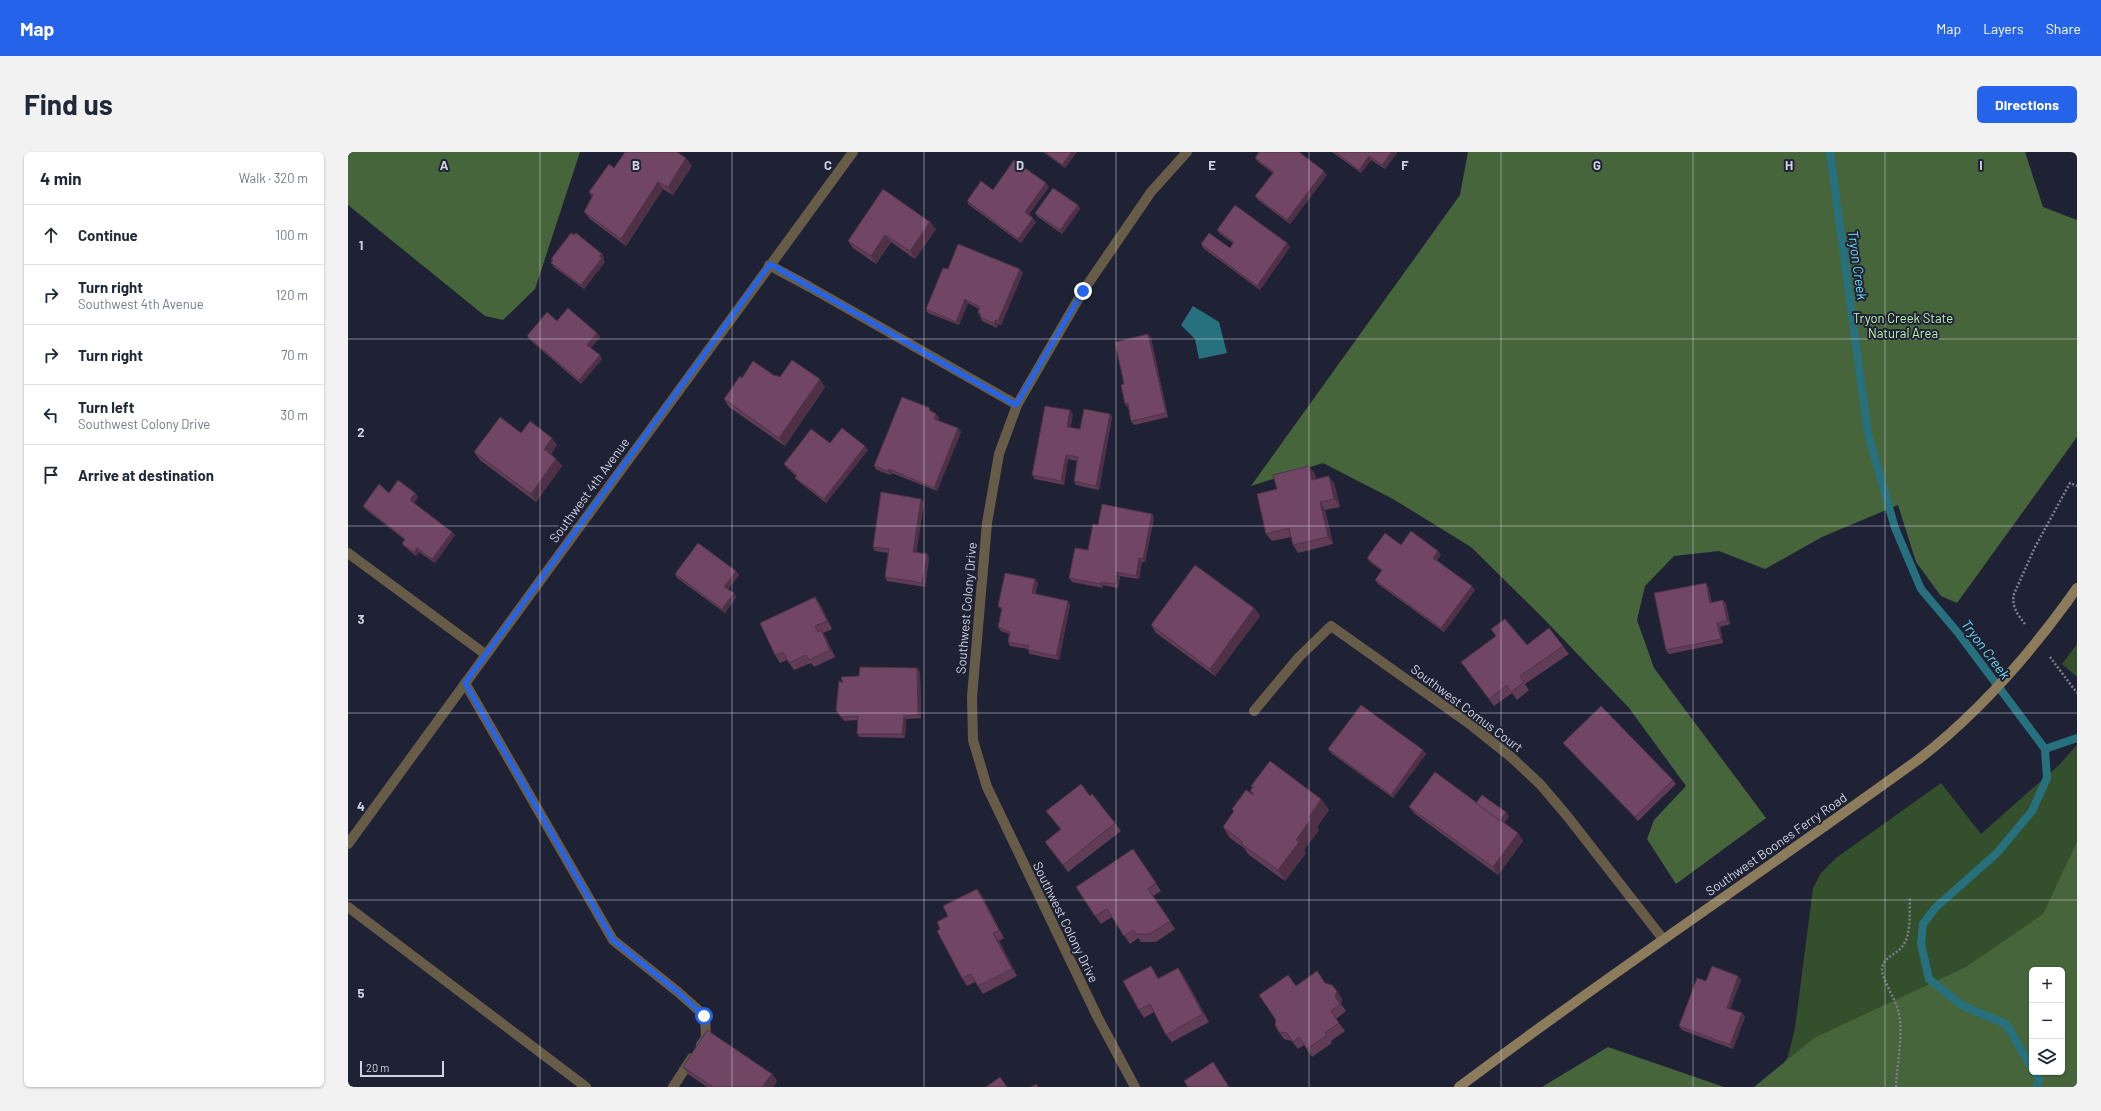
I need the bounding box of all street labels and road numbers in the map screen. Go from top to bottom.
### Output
street label: Southwest 4th Avenue [546,434,632,546]
street label: Southwest Colony Drive [952,541,980,675]
street label: Southwest Comus Court [1408,661,1526,755]
street label: Southwest Boones Ferry Road [1702,789,1850,899]
street label: Southwest Colony Drive [1030,859,1102,985]

